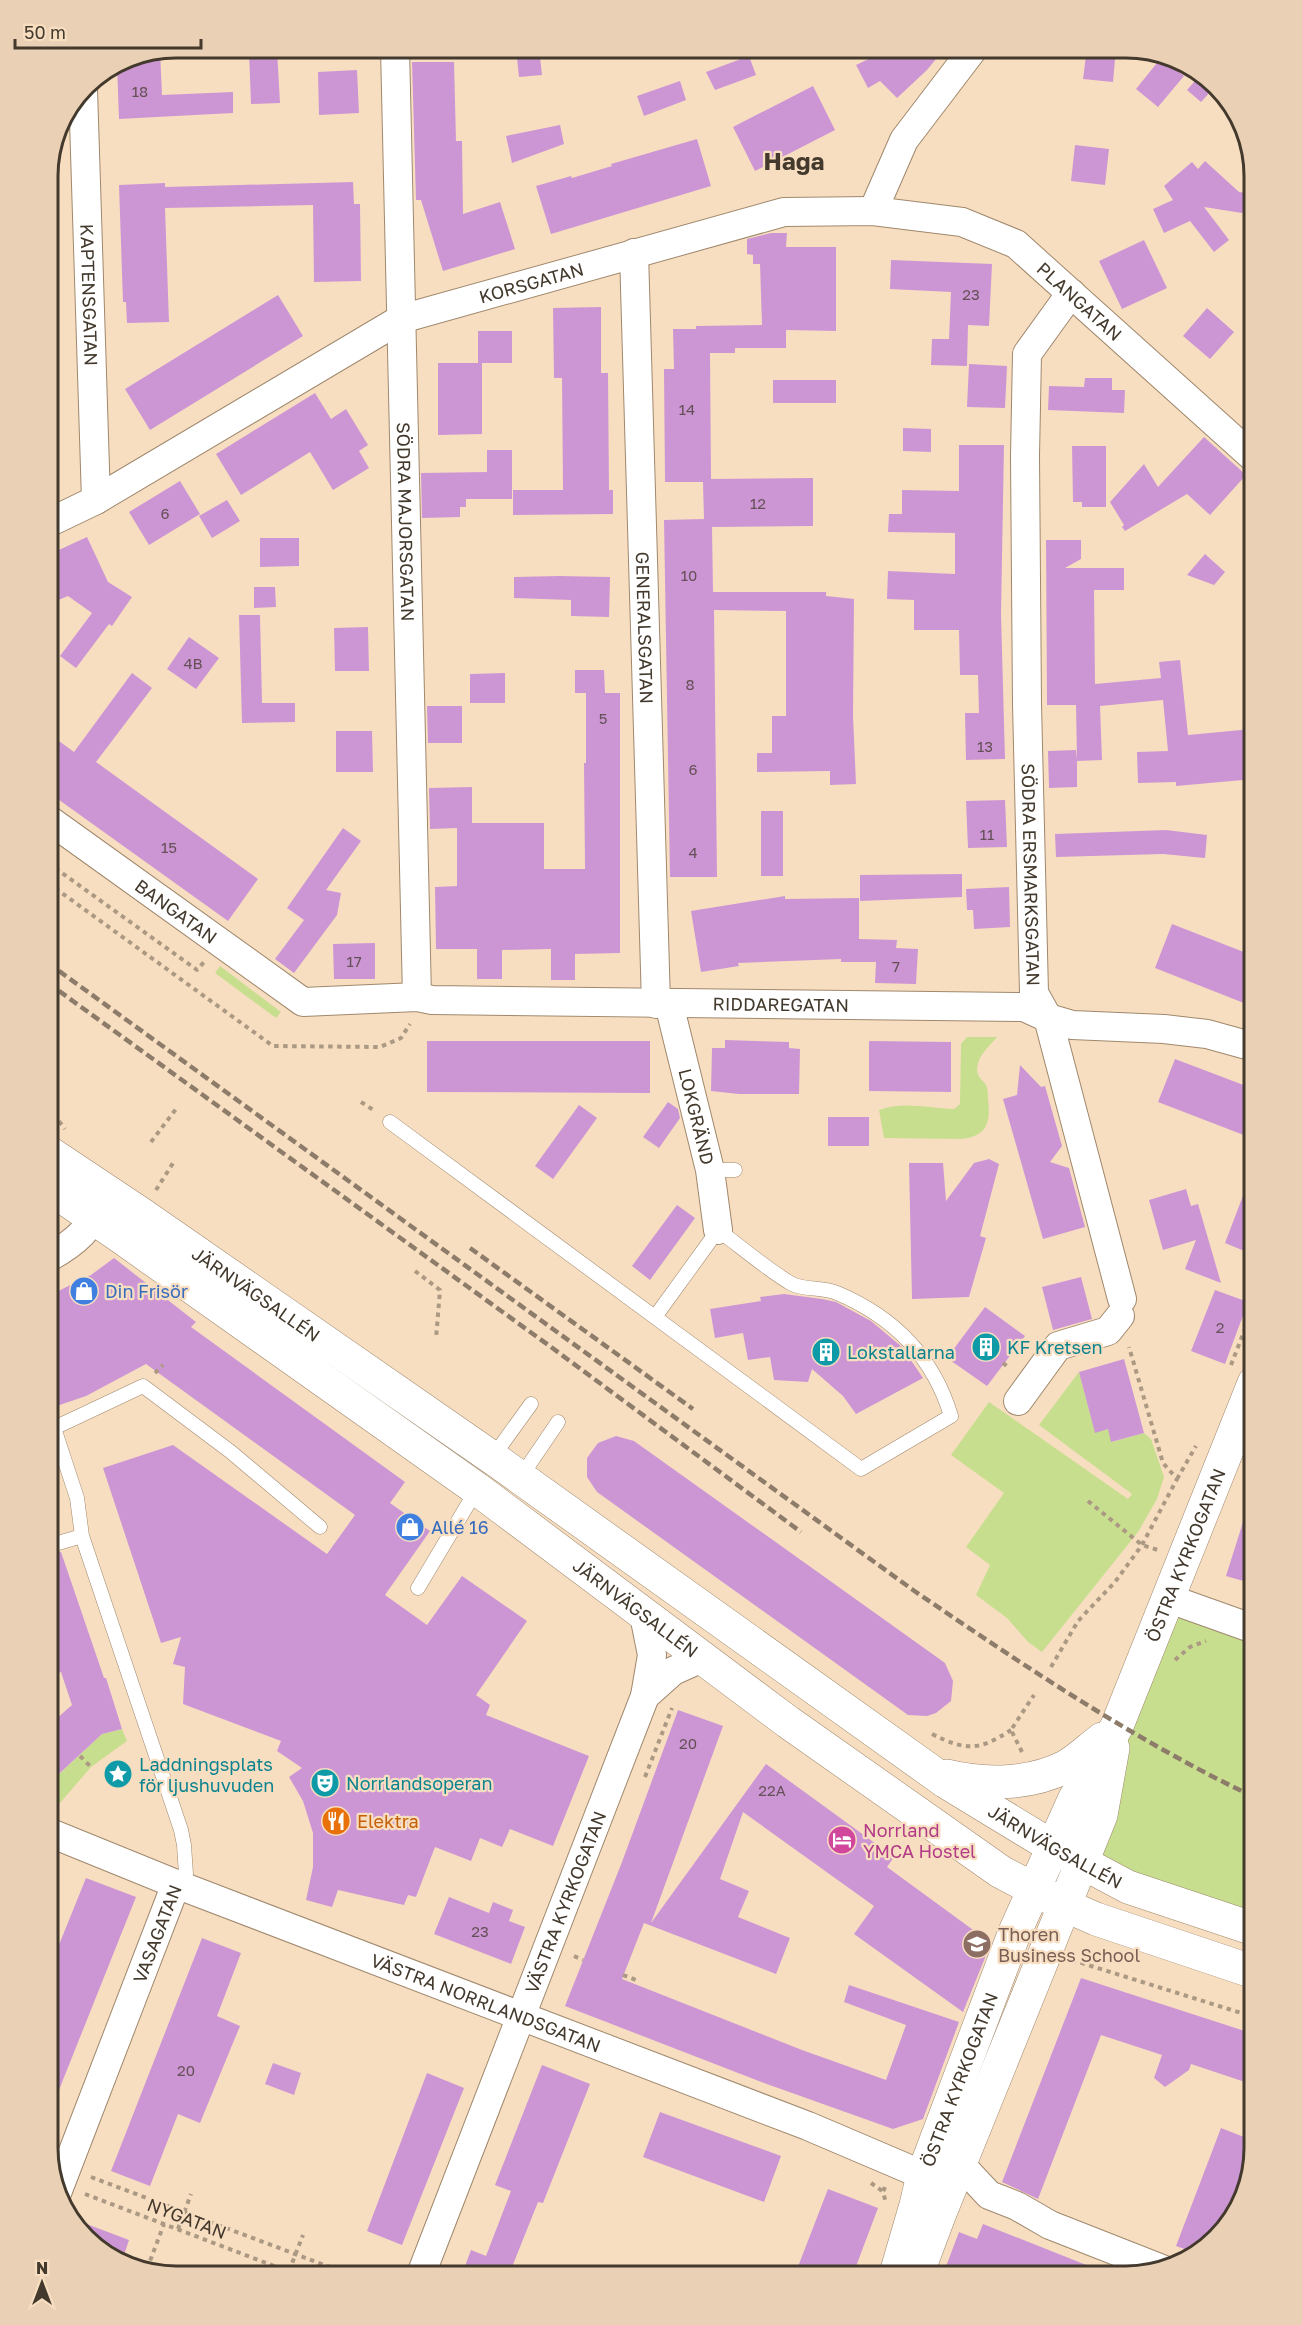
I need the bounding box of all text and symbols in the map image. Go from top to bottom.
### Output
scale bar [15,12,201,50]
text: 50 m [24,21,66,43]
house number: 18 [132,82,148,100]
district label: Haga [764,146,824,175]
street label: KAPTENSGATAN [76,223,103,366]
street label: PLANGATAN [1032,257,1127,345]
street label: KORSGATAN [476,258,586,308]
house number: 23 [962,285,980,303]
house number: 14 [679,400,695,418]
street label: SÖDRA MAJORSGATAN [393,422,419,622]
house number: 12 [750,494,766,512]
house number: 6 [160,504,170,522]
street label: GENERALSGATAN [632,551,658,704]
house number: 10 [681,566,697,584]
house number: 4B [183,654,203,672]
house number: 8 [685,675,695,693]
house number: 5 [599,709,607,727]
house number: 13 [977,737,993,755]
house number: 6 [688,760,698,778]
street label: SÖDRA ERSMARKSGATAN [1017,763,1045,986]
house number: 11 [980,825,994,843]
house number: 15 [161,838,177,856]
house number: 4 [688,843,698,861]
street label: BANGATAN [131,874,222,948]
house number: 17 [346,952,362,970]
house number: 7 [892,957,900,975]
street label: RIDDAREGATAN [712,992,849,1016]
street label: LOKGRÄND [674,1066,719,1167]
street label: JÄRNVÄGSALLÉN [188,1242,324,1346]
shop icon: Din Frisör [68,1275,100,1307]
place label: Din Frisör [105,1280,188,1302]
house number: 2 [1216,1318,1224,1336]
building icon: KF Kretsen [970,1331,1002,1363]
building icon: Lokstallarna [810,1336,842,1368]
place label: KF Kretsen [1007,1336,1103,1358]
place label: Lokstallarna [847,1341,955,1363]
street label: ÖSTRA KYRKOGATAN [1141,1465,1230,1645]
shop icon: Allé 16 [394,1511,426,1543]
place label: Allé 16 [431,1516,489,1538]
street label: JÄRNVÄGSALLÉN [569,1554,703,1662]
house number: 20 [679,1734,697,1752]
place label: Laddningsplats för ljushuvuden [139,1753,274,1796]
place icon: Laddningsplats för ljushuvuden [102,1758,134,1790]
theatre icon: Norrlandsoperan [309,1767,341,1799]
place label: Norrlandsoperan [346,1772,493,1794]
house number: 22A [758,1781,786,1799]
street label: JÄRNVÄGSALLÉN [984,1799,1126,1893]
restaurant icon: Elektra [320,1805,352,1837]
street label: VÄSTRA KYRKOGATAN [520,1808,610,1997]
place label: Elektra [357,1810,419,1832]
place label: Norrland YMCA Hostel [863,1819,976,1862]
hotel icon: Norrland YMCA Hostel [826,1824,858,1856]
street label: VASAGATAN [128,1881,186,1986]
house number: 23 [471,1922,489,1940]
place label: Thoren Business School [998,1923,1140,1966]
school or university icon: Thoren Business School [961,1928,993,1960]
street label: VÄSTRA NORRLANDSGATAN [368,1949,604,2057]
street label: ÖSTRA KYRKOGATAN [916,1989,1002,2170]
house number: 20 [177,2061,195,2079]
street label: NYGATAN [144,2193,230,2243]
north arrow [12,2253,72,2313]
text: N [36,2258,48,2278]

